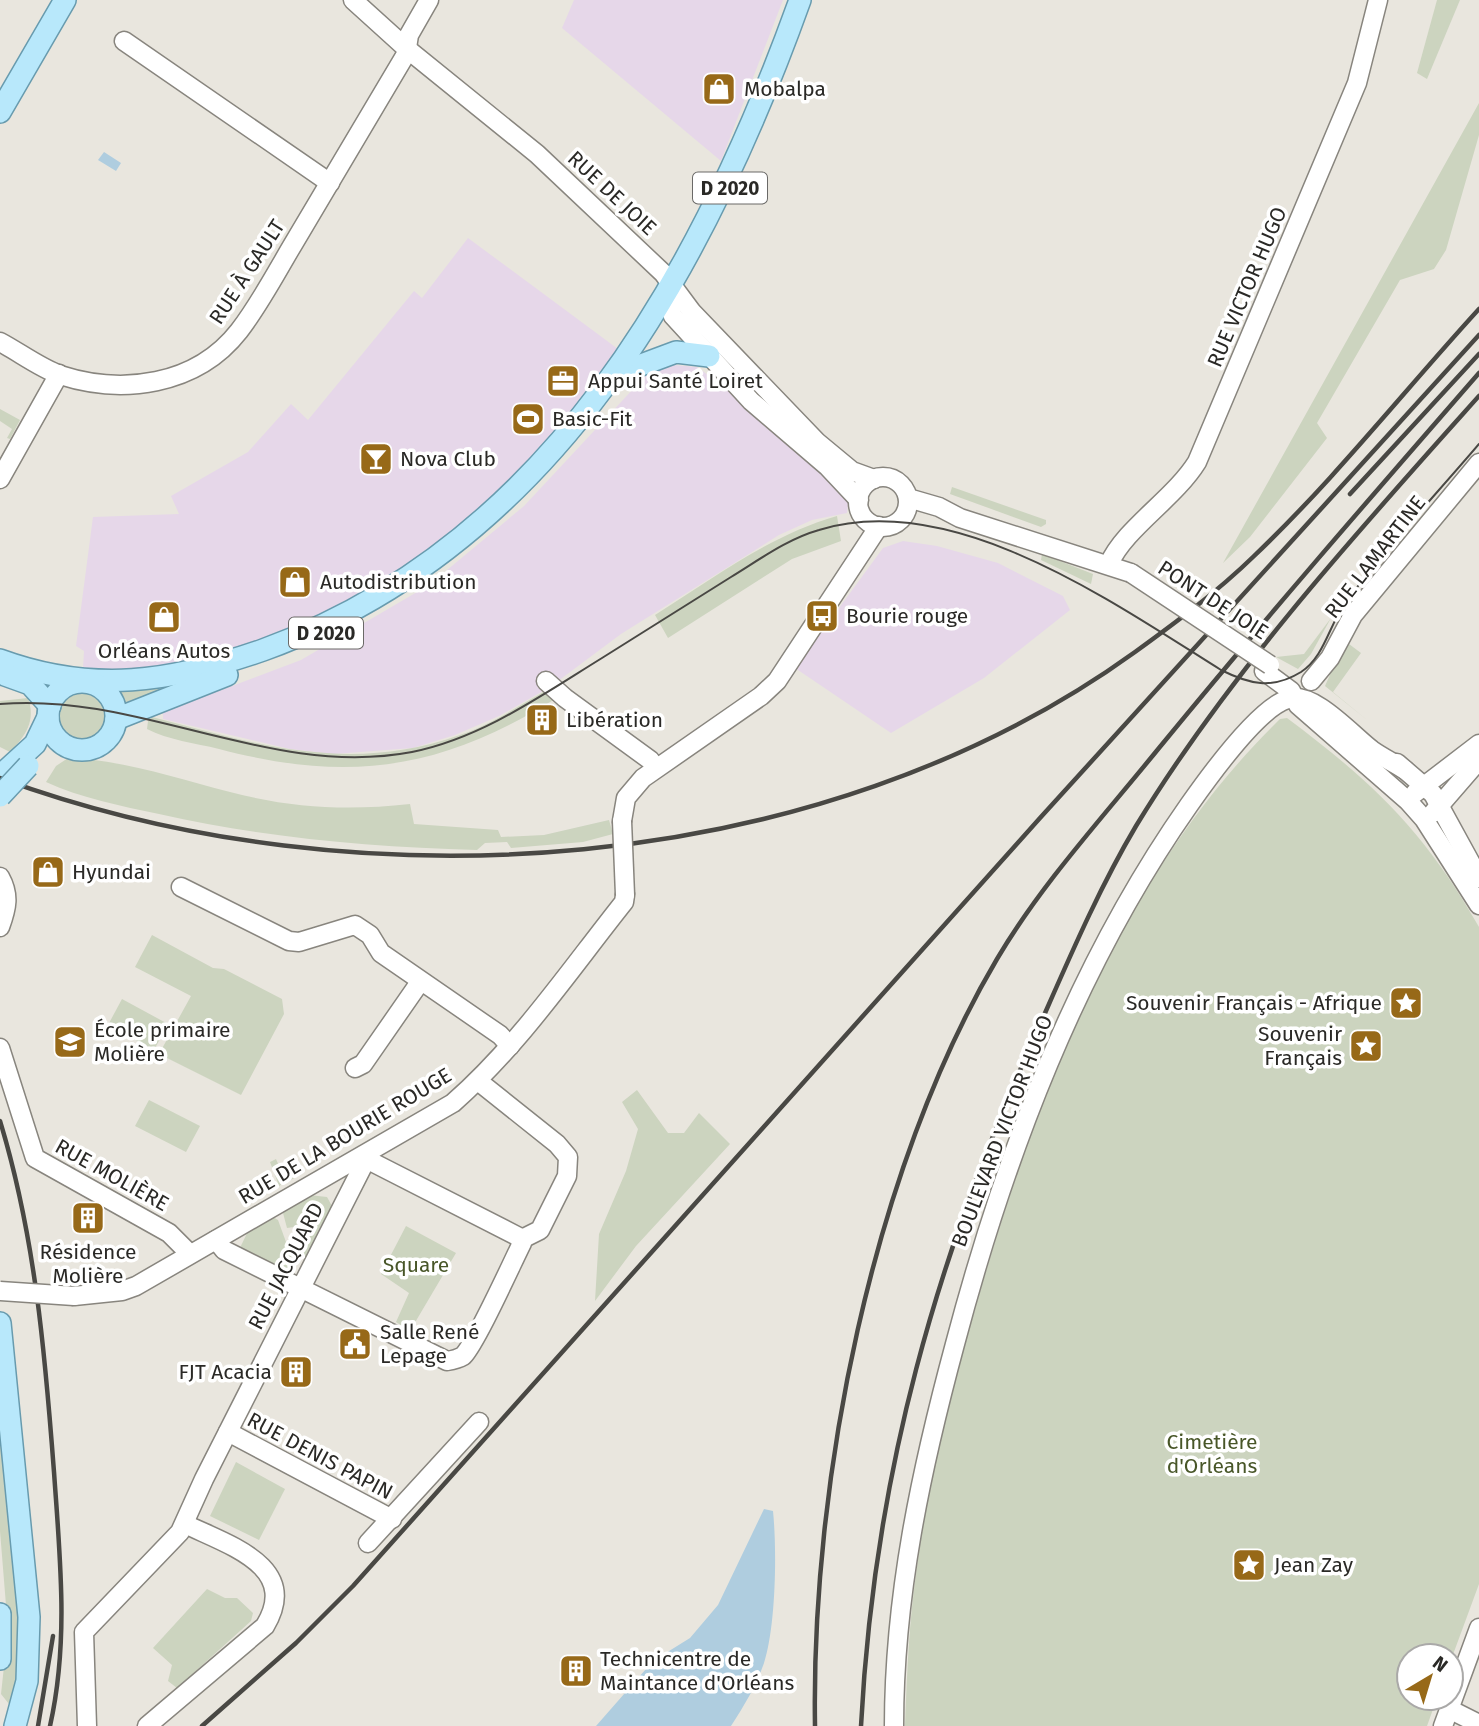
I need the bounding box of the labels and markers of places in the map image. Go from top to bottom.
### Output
shop icon: Mobalpa [700,70,738,108]
place label: Mobalpa [744,76,826,102]
office icon: Appui Santé Loiret [544,362,582,400]
place label: Appui Santé Loiret [588,368,763,394]
sports icon: Basic-Fit [509,400,547,438]
place label: Basic-Fit [552,406,633,432]
bar icon: Nova Club [357,440,395,478]
place label: Nova Club [400,446,496,472]
shop icon: Autodistribution [276,563,314,601]
place label: Autodistribution [320,569,476,595]
bus stop icon: Bourie rouge [803,597,841,635]
shop icon: Orléans Autos [145,598,183,636]
place label: Bourie rouge [846,603,968,629]
place label: Orléans Autos [98,638,230,664]
building icon: Libération [523,701,561,739]
place label: Libération [566,707,663,733]
shop icon: Hyundai [29,853,67,891]
place label: Hyundai [72,859,151,885]
place icon: Souvenir Français - Afrique [1387,984,1425,1022]
place label: Souvenir Français - Afrique [1126,990,1382,1016]
place label: École primaire Molière [94,1017,231,1067]
place label: Souvenir Français [1258,1021,1342,1071]
school or university icon: École primaire Molière [51,1023,89,1061]
place icon: Souvenir Français [1347,1027,1385,1065]
building icon: Résidence Molière [69,1199,107,1237]
place label: Résidence Molière [40,1239,136,1289]
place label: Salle René Lepage [380,1319,479,1369]
public building icon: Salle René Lepage [336,1325,374,1363]
building icon: FJT Acacia [277,1353,315,1391]
place label: FJT Acacia [178,1359,272,1385]
place icon: Jean Zay [1230,1546,1268,1584]
place label: Jean Zay [1274,1552,1354,1578]
place label: Technicentre de Maintance d'Orléans [600,1646,795,1696]
building icon: Technicentre de Maintance d'Orléans [557,1652,595,1690]

